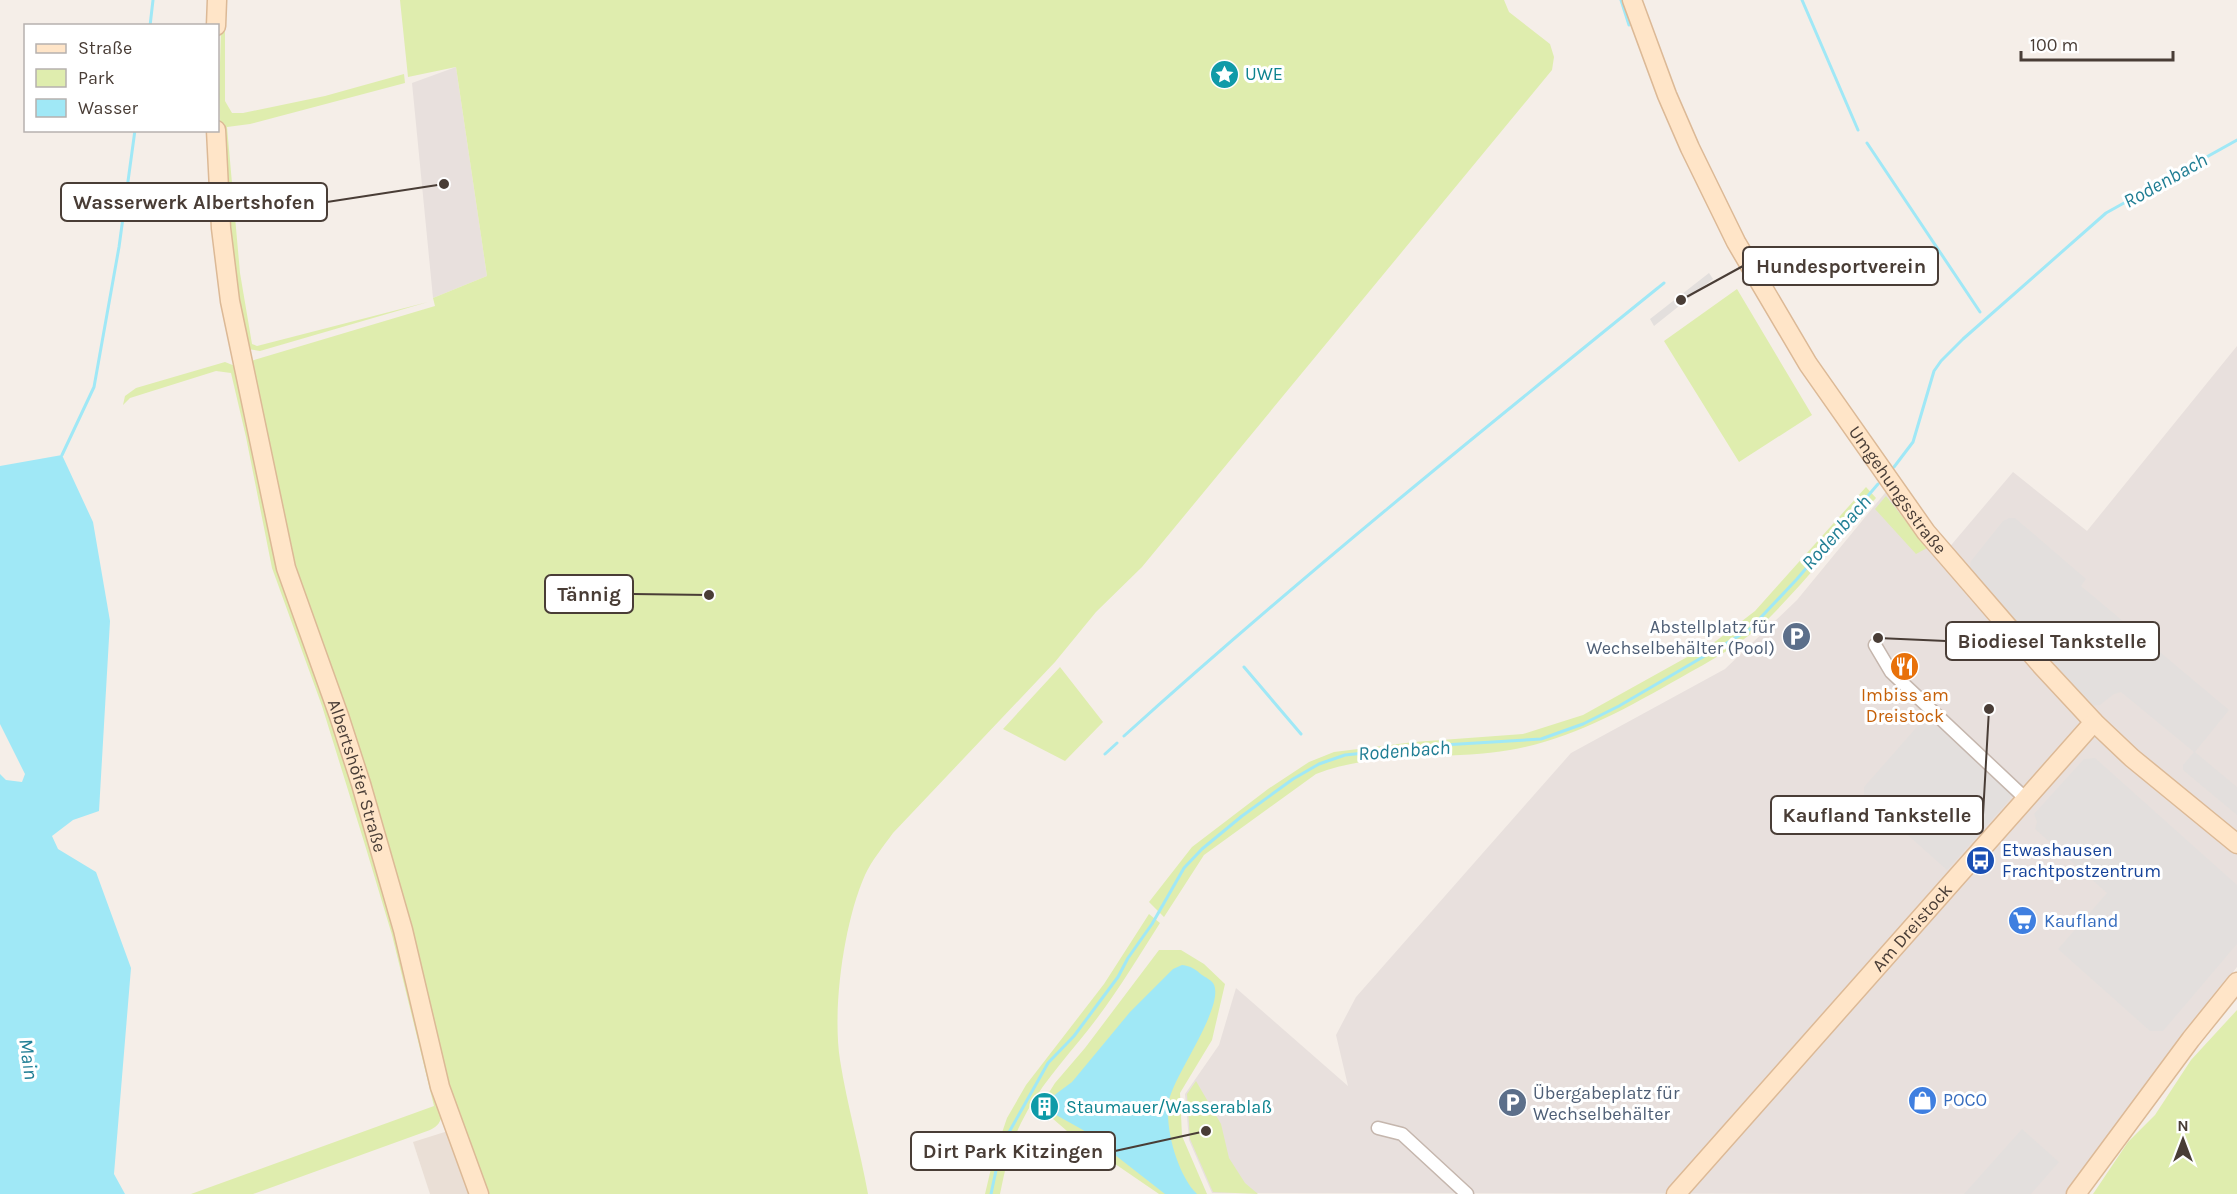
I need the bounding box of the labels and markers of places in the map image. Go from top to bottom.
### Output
place icon: UWE [1208,58,1240,90]
place label: UWE [1245,63,1283,85]
callout: Wasserwerk Albertshofen [61,183,327,221]
callout: Hundesportverein [1743,247,1938,285]
callout: Tännig [545,575,633,613]
place label: Abstellplatz für Wechselbehälter (Pool) [1586,616,1775,659]
parking icon: Abstellplatz für Wechselbehälter (Pool) [1780,621,1812,653]
callout: Biodiesel Tankstelle [1946,622,2159,660]
restaurant icon: Imbiss am Dreistock [1889,650,1921,682]
place label: Imbiss am Dreistock [1861,684,1949,727]
callout: Kaufland Tankstelle [1771,796,1983,834]
place label: Etwashausen Frachtpostzentrum [2002,839,2161,882]
bus stop icon: Etwashausen Frachtpostzentrum [1965,844,1997,876]
supermarket icon: Kaufland [2007,905,2039,937]
place label: Kaufland [2044,910,2118,932]
place label: Übergabeplatz für Wechselbehälter [1533,1082,1680,1125]
shop icon: POCO [1906,1084,1938,1116]
parking icon: Übergabeplatz für Wechselbehälter [1496,1087,1528,1119]
place label: POCO [1943,1089,1987,1111]
building icon: Staumauer/Wasserablaß [1029,1091,1061,1123]
place label: Staumauer/Wasserablaß [1066,1096,1272,1118]
callout: Dirt Park Kitzingen [911,1132,1115,1170]

